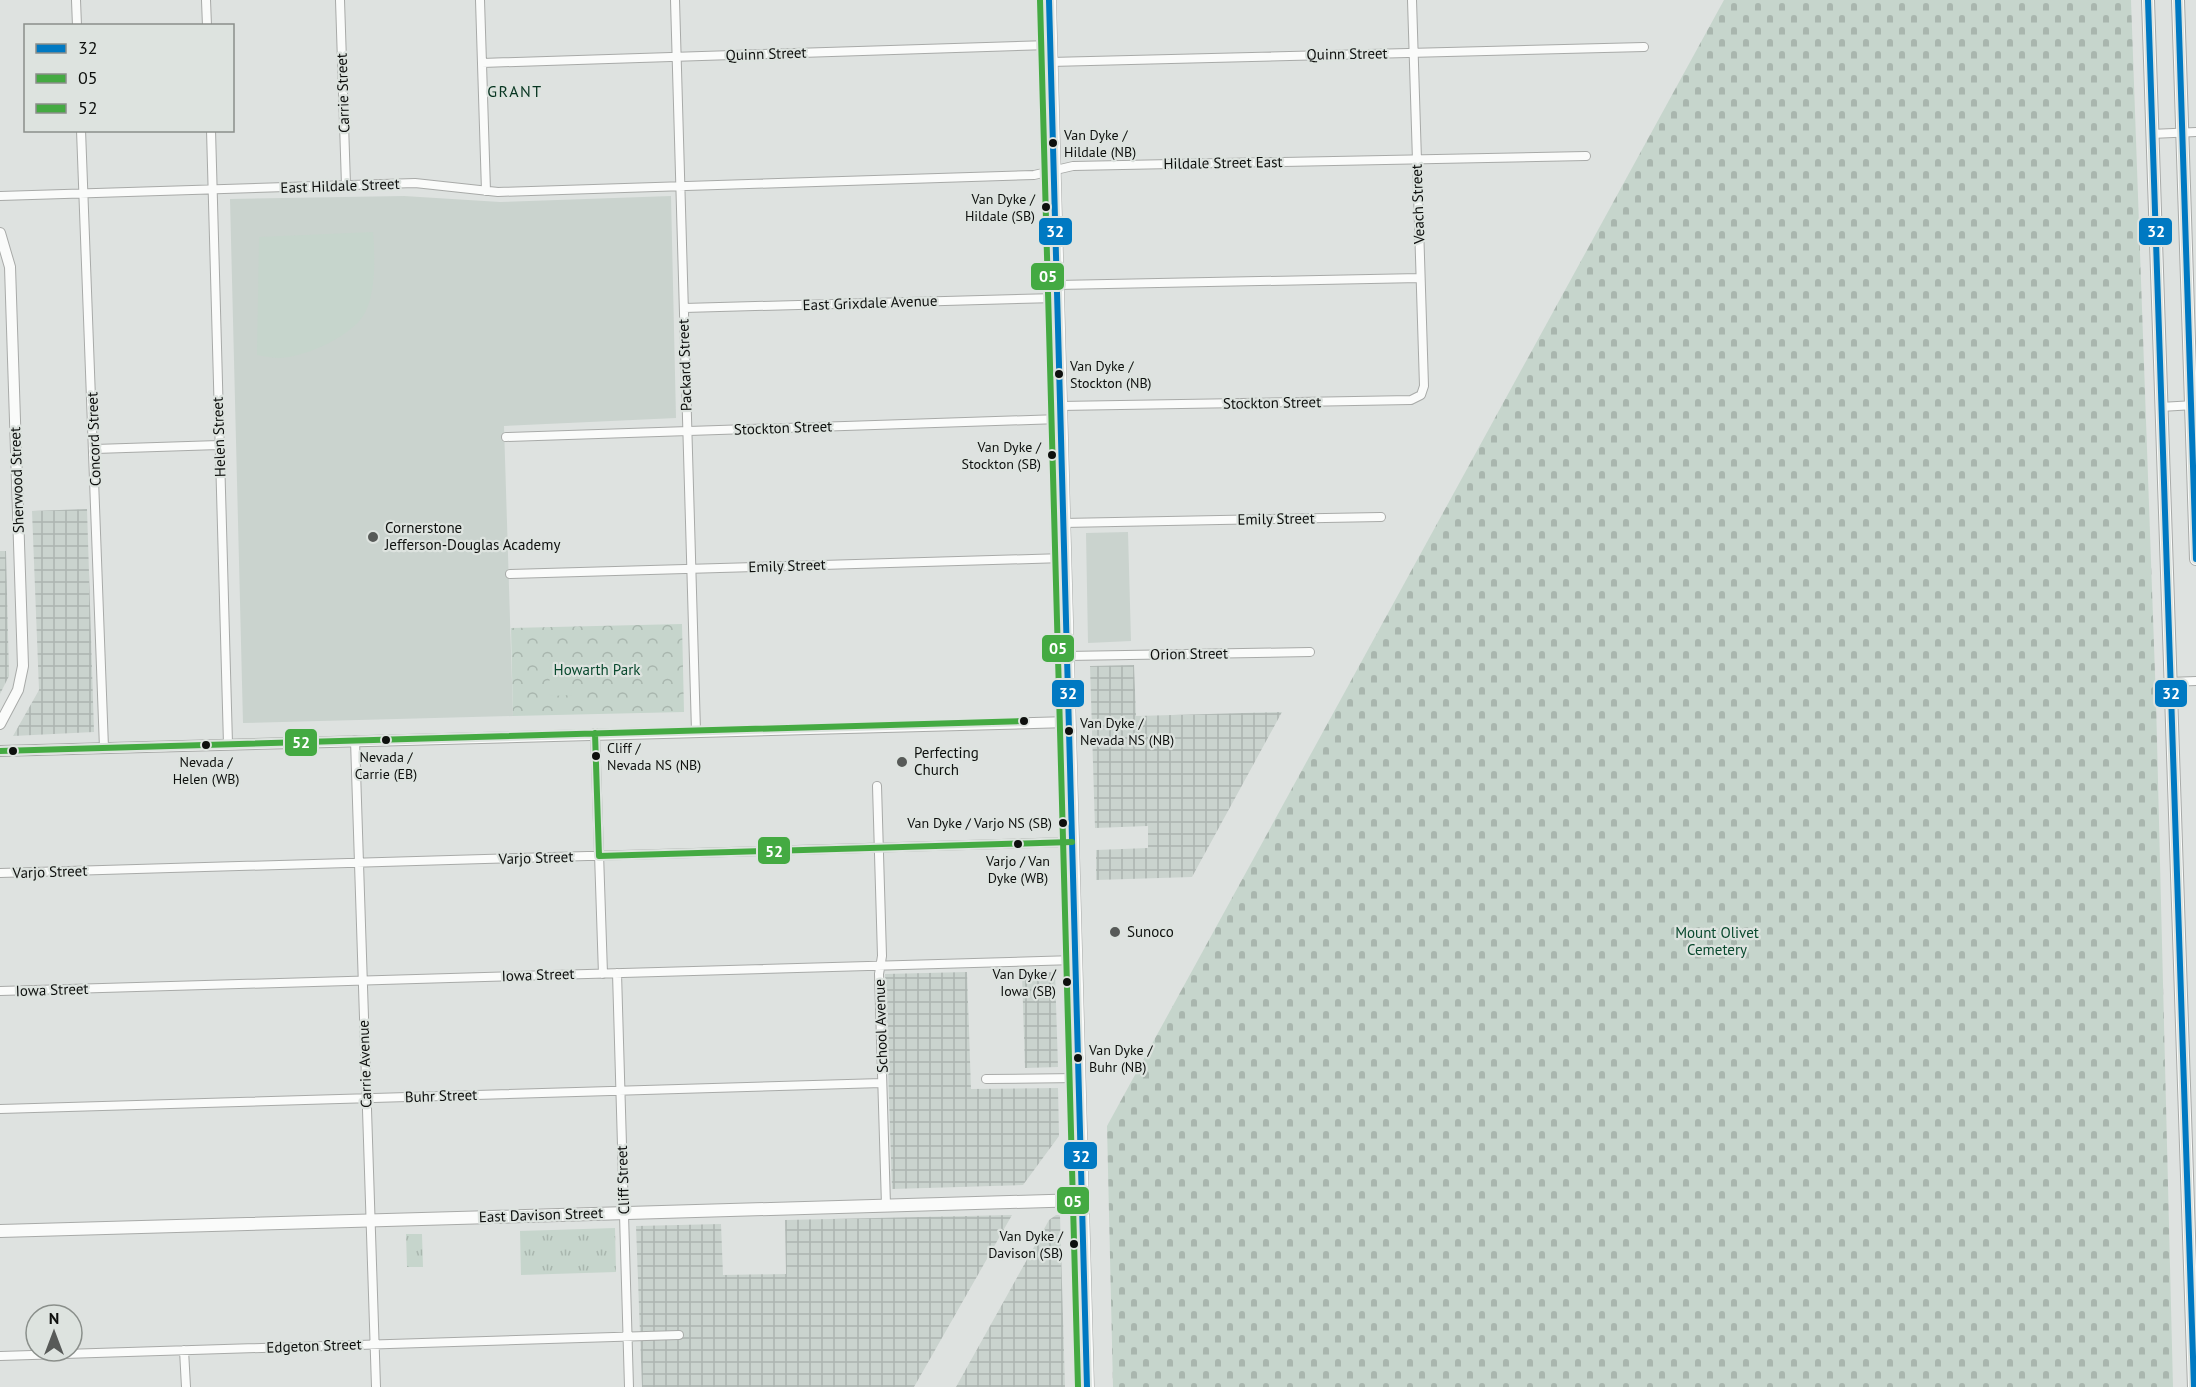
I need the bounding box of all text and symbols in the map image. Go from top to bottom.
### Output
legend [24,24,234,132]
text: 32 [78,36,98,59]
street label: Quinn Street [725,43,807,64]
street label: Quinn Street [1306,43,1388,64]
street label: Carrie Street [332,53,353,133]
text: 05 [78,66,98,89]
district label: GRANT [487,81,543,101]
text: 52 [78,96,98,119]
place label: Van Dyke / Hildale (NB) [1063,126,1136,161]
marker: Van Dyke / Hildale (NB) [1047,137,1059,149]
street label: Hildale Street East [1163,152,1283,173]
street label: Veach Street [1407,164,1428,245]
street label: East Hildale Street [280,174,400,197]
place label: Van Dyke / Hildale (SB) [965,190,1036,225]
marker: Van Dyke / Hildale (SB) [1040,201,1052,213]
line badge: 32 [1038,217,1073,246]
line badge: 32 [2138,217,2173,246]
text: 32 [1046,221,1064,241]
text: 32 [2147,221,2165,241]
line badge: 05 [1030,262,1065,291]
text: 05 [1039,266,1057,286]
street label: East Grixdale Avenue [802,291,938,314]
street label: Packard Street [673,319,696,411]
place label: Van Dyke / Stockton (NB) [1069,357,1152,392]
marker: Van Dyke / Stockton (NB) [1053,368,1065,380]
street label: Concord Street [82,392,105,486]
street label: Stockton Street [1223,392,1321,413]
street label: Helen Street [208,397,229,477]
street label: Stockton Street [734,416,832,439]
street label: Sherwood Street [5,427,28,533]
place label: Van Dyke / Stockton (SB) [962,438,1042,473]
marker: Van Dyke / Stockton (SB) [1046,449,1058,461]
street label: Emily Street [1237,508,1315,529]
place label: Cornerstone Jefferson-Douglas Academy [384,518,560,554]
marker: Cornerstone Jefferson-Douglas Academy [366,530,380,544]
street label: Emily Street [748,555,826,576]
line badge: 05 [1041,634,1075,663]
text: 05 [1049,638,1067,658]
street label: Orion Street [1150,643,1228,664]
park label: Howarth Park [554,660,641,679]
line badge: 32 [1051,679,1085,708]
line badge: 32 [2154,679,2188,708]
text: 32 [1059,683,1077,703]
text: 32 [2162,683,2180,703]
place label: Van Dyke / Nevada NS (NB) [1079,714,1174,749]
unlabelled marker [1018,715,1030,727]
marker: Van Dyke / Nevada NS (NB) [1063,725,1075,737]
line badge: 52 [284,728,318,757]
text: 52 [292,732,310,752]
marker: Nevada / Carrie (EB) [380,734,392,746]
marker: Nevada / Helen (WB) [200,739,212,751]
place label: Cliff / Nevada NS (NB) [607,739,701,774]
place label: Perfecting Church [914,743,979,779]
unlabelled marker [7,745,19,757]
place label: Nevada / Carrie (EB) [355,748,417,783]
marker: Cliff / Nevada NS (NB) [590,750,602,762]
place label: Nevada / Helen (WB) [173,753,239,788]
marker: Perfecting Church [895,755,909,769]
place label: Van Dyke / Varjo NS (SB) [906,814,1052,832]
marker: Van Dyke / Varjo NS (SB) [1057,817,1069,829]
line badge: 52 [757,836,791,865]
marker: Varjo / Van Dyke (WB) [1012,838,1024,850]
text: 52 [765,841,783,861]
street label: Varjo Street [497,847,574,868]
place label: Varjo / Van Dyke (WB) [985,852,1050,887]
street label: Varjo Street [11,861,88,882]
place label: Sunoco [1127,922,1174,941]
park label: Mount Olivet Cemetery [1675,923,1759,959]
marker: Sunoco [1108,925,1122,939]
street label: Iowa Street [501,964,575,985]
place label: Van Dyke / Iowa (SB) [992,965,1057,1000]
marker: Van Dyke / Iowa (SB) [1061,976,1073,988]
street label: Iowa Street [15,979,89,1000]
street label: School Avenue [869,979,892,1073]
street label: Carrie Avenue [353,1020,376,1108]
place label: Van Dyke / Buhr (NB) [1088,1041,1153,1076]
marker: Van Dyke / Buhr (NB) [1072,1052,1084,1064]
street label: Buhr Street [404,1085,478,1106]
line badge: 32 [1063,1141,1098,1170]
street label: Cliff Street [612,1145,633,1215]
text: 32 [1072,1146,1090,1166]
line badge: 05 [1056,1186,1090,1215]
text: 05 [1064,1191,1082,1211]
street label: East Davison Street [479,1203,603,1226]
place label: Van Dyke / Davison (SB) [988,1227,1064,1262]
marker: Van Dyke / Davison (SB) [1068,1238,1080,1250]
north arrow [24,1303,84,1363]
text: N [49,1308,59,1328]
street label: Edgeton Street [266,1334,362,1357]

